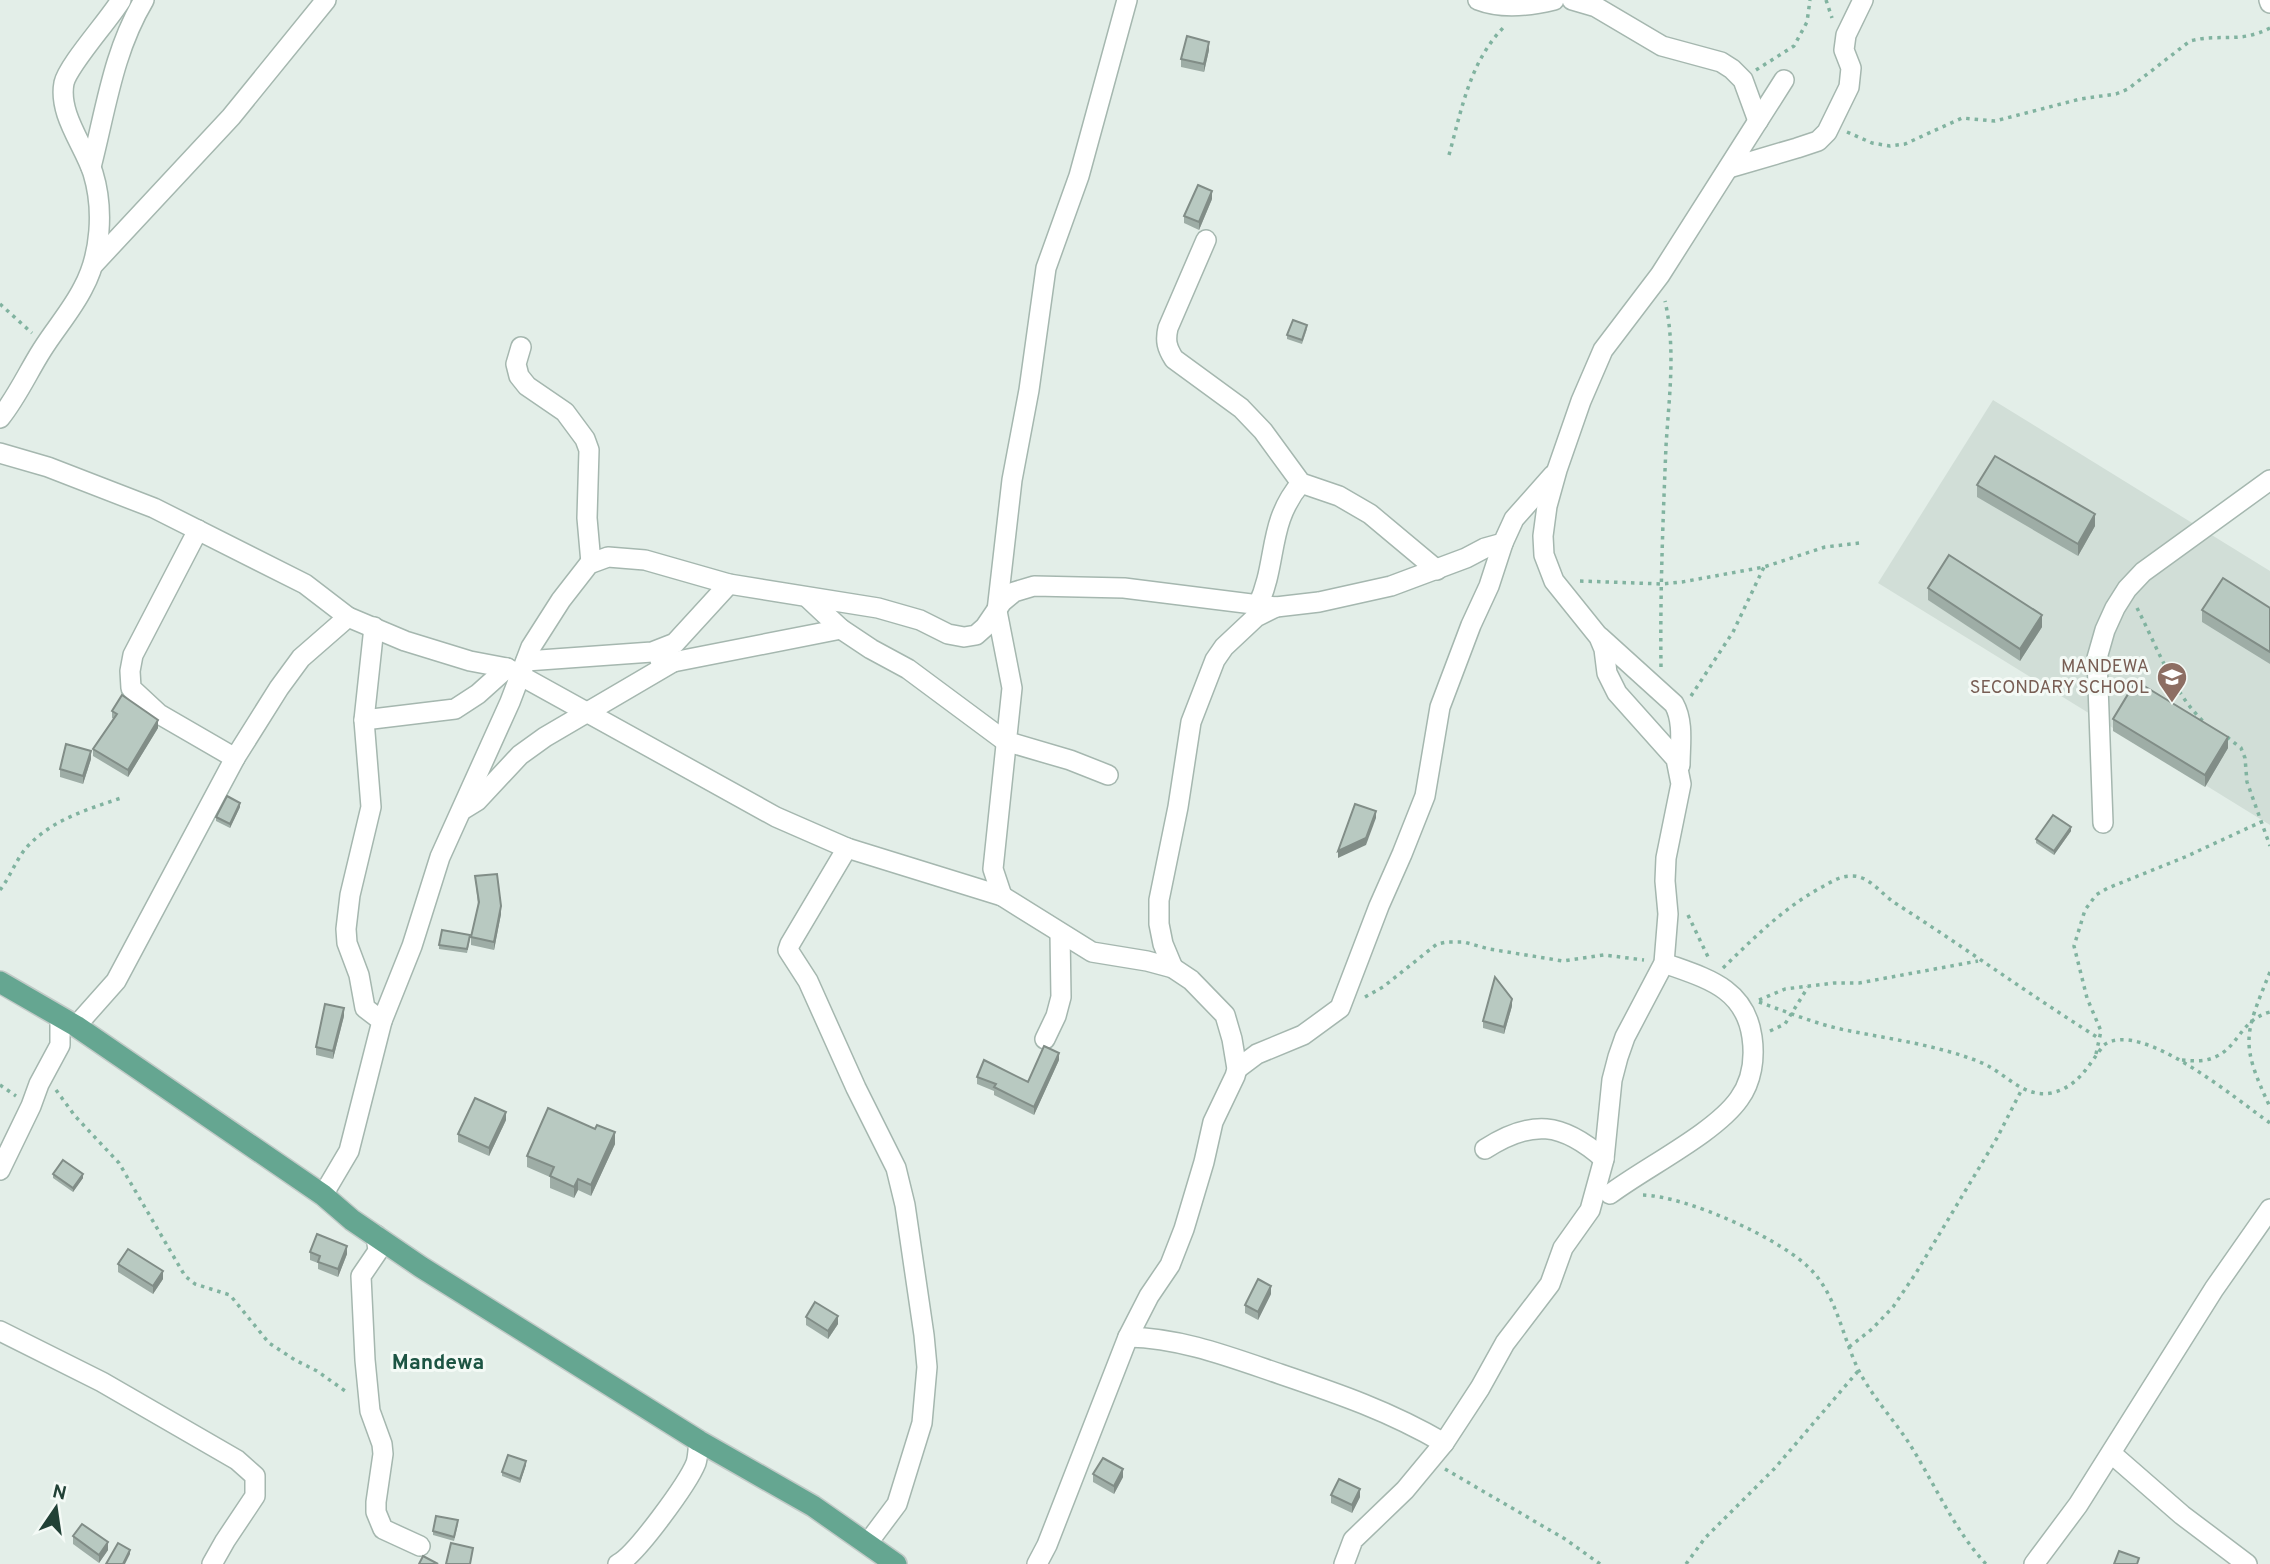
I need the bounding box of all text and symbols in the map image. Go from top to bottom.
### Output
place label: MANDEWA SECONDARY SCHOOL [1970,656,2149,700]
school or university icon: MANDEWA SECONDARY SCHOOL [2155,660,2189,704]
district label: Mandewa [392,1350,484,1377]
north arrow [21,1473,91,1543]
text: N [50,1480,69,1507]

